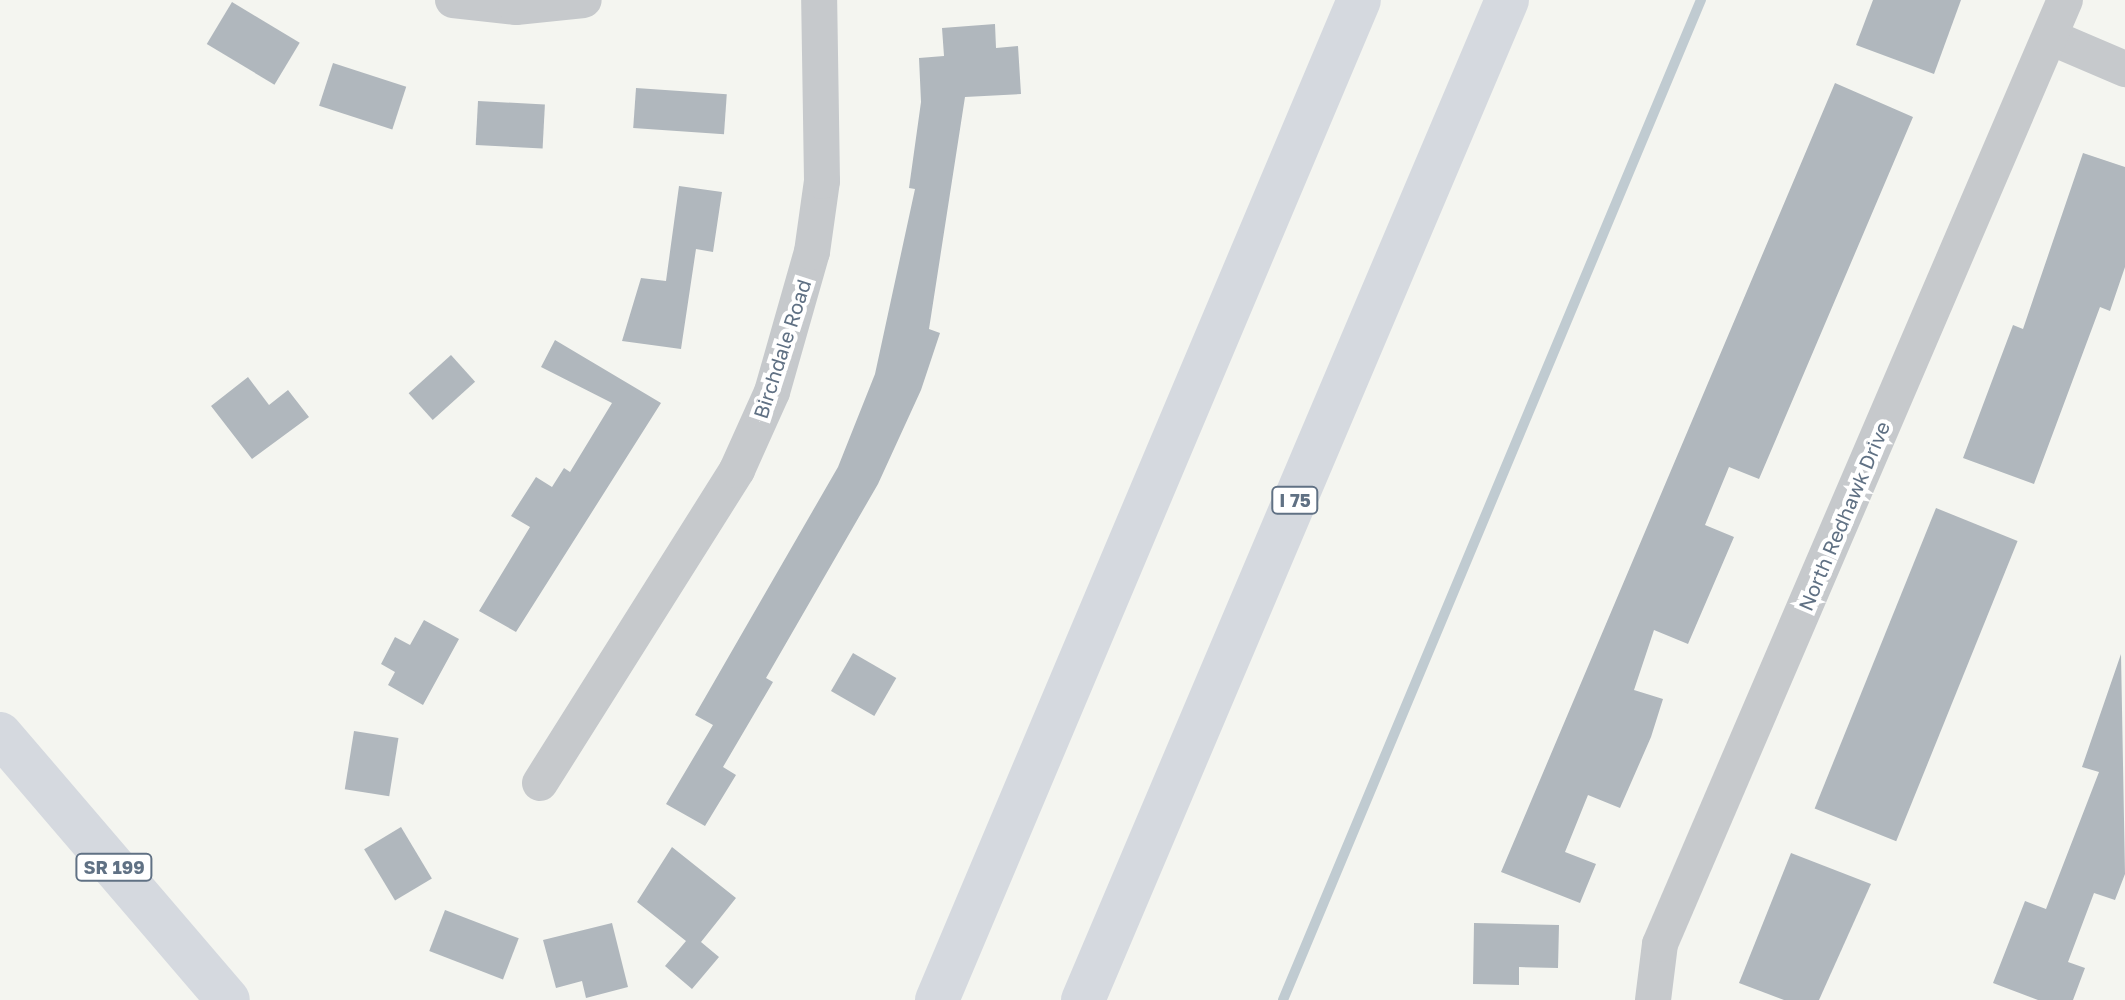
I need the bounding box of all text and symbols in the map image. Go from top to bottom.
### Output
street label: Birchdale Road [748,276,816,422]
street label: North Redhawk Drive [1793,418,1895,614]
road number: I 75 [1271,486,1319,514]
road number: SR 199 [74,853,154,881]

